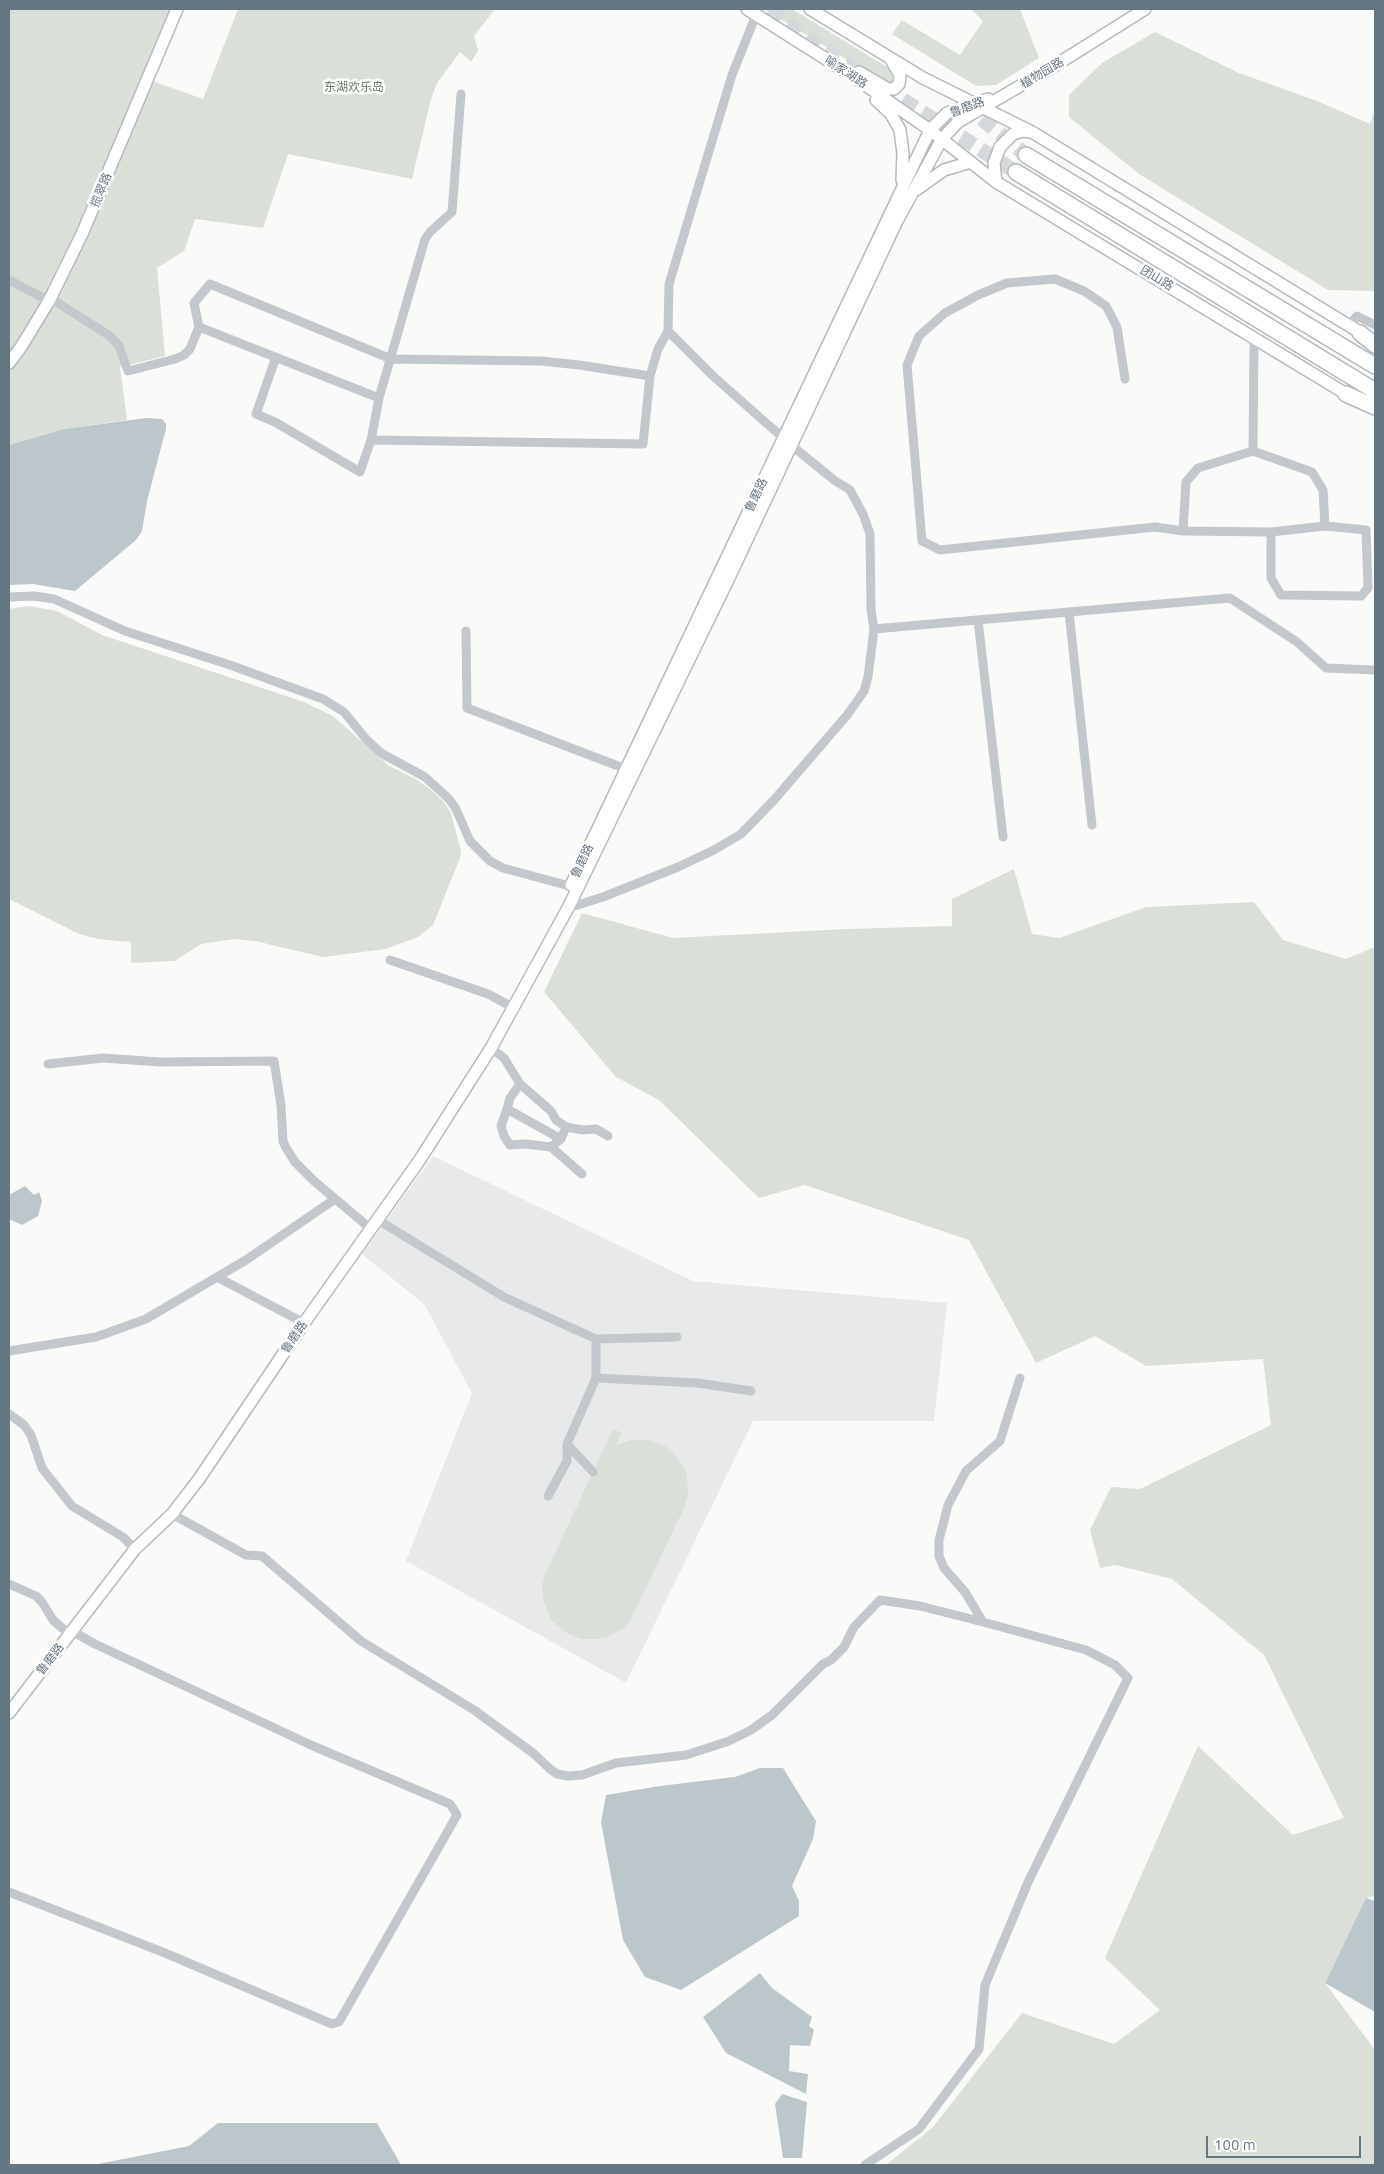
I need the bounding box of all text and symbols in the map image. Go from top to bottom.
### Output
street label: 喻家湖路 [822,53,870,91]
street label: 植物园路 [1018,54,1066,92]
park label: 东湖欢乐岛 [324,80,384,94]
street label: 鲁磨路 [948,94,986,120]
street label: 揽翠路 [87,171,115,209]
street label: 团山路 [1138,263,1176,293]
street label: 鲁磨路 [742,476,770,514]
street label: 鲁磨路 [568,842,596,880]
street label: 鲁磨路 [278,1318,310,1356]
street label: 鲁磨路 [33,1640,67,1678]
scale bar [1209,2126,1364,2158]
text: 100 m [1214,2136,1256,2153]

